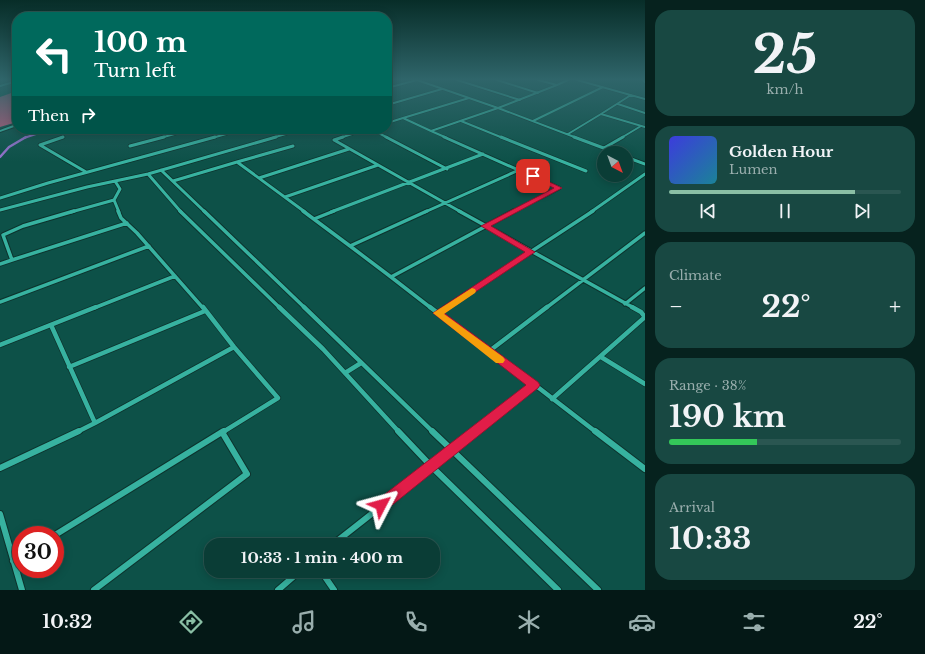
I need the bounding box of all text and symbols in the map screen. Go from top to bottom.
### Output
text: 25 [753,23,817,87]
text: 100 m [94,25,187,60]
icon: left [28,28,80,80]
text: Turn left [94,60,176,82]
text: km/h [767,81,803,98]
icon: right [77,104,99,126]
text: Then [28,106,69,125]
text: Golden Hour [729,142,833,161]
north arrow [597,146,633,182]
map controls [597,146,633,182]
pin [516,159,550,193]
text: Lumen [729,161,778,178]
icon: arrive [522,165,544,187]
icon: previous [697,200,719,222]
icon: pause [774,200,796,222]
icon: next [851,200,873,222]
text: Climate [669,267,722,284]
text: 22° [761,288,810,325]
text: − [669,293,683,320]
text: + [889,293,901,320]
text: Range · 38% [669,377,746,394]
text: 190 km [669,398,786,435]
position arrow [360,484,402,526]
text: Arrival [669,499,715,516]
text: 10:33 [669,520,751,557]
speed limit sign: 30 [12,526,64,578]
text: 10:33 · 1 min · 400 m [241,548,403,567]
icon: directions [177,608,205,636]
icon: music [290,608,318,636]
icon: phone [402,608,430,636]
icon: climate [515,608,543,636]
icon: car [628,608,656,636]
icon: filters [740,608,768,636]
text: 10:32 [42,611,92,633]
text: 22° [853,611,883,633]

